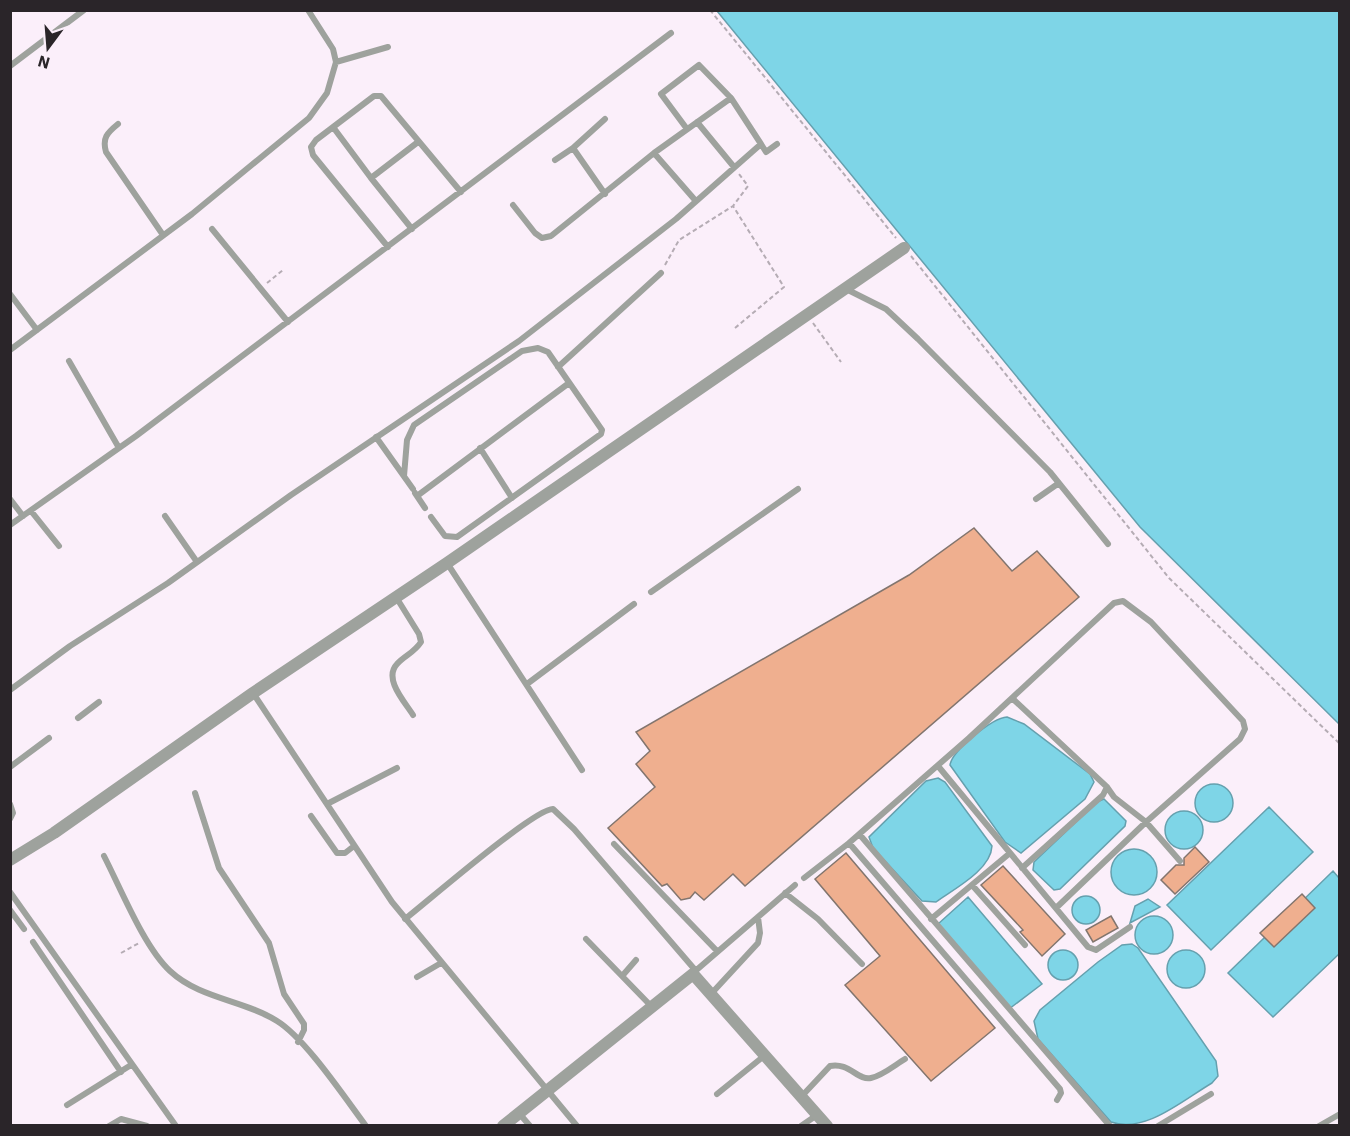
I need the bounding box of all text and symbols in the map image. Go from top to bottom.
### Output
north arrow [18,18,78,78]
text: N [36,51,52,74]

